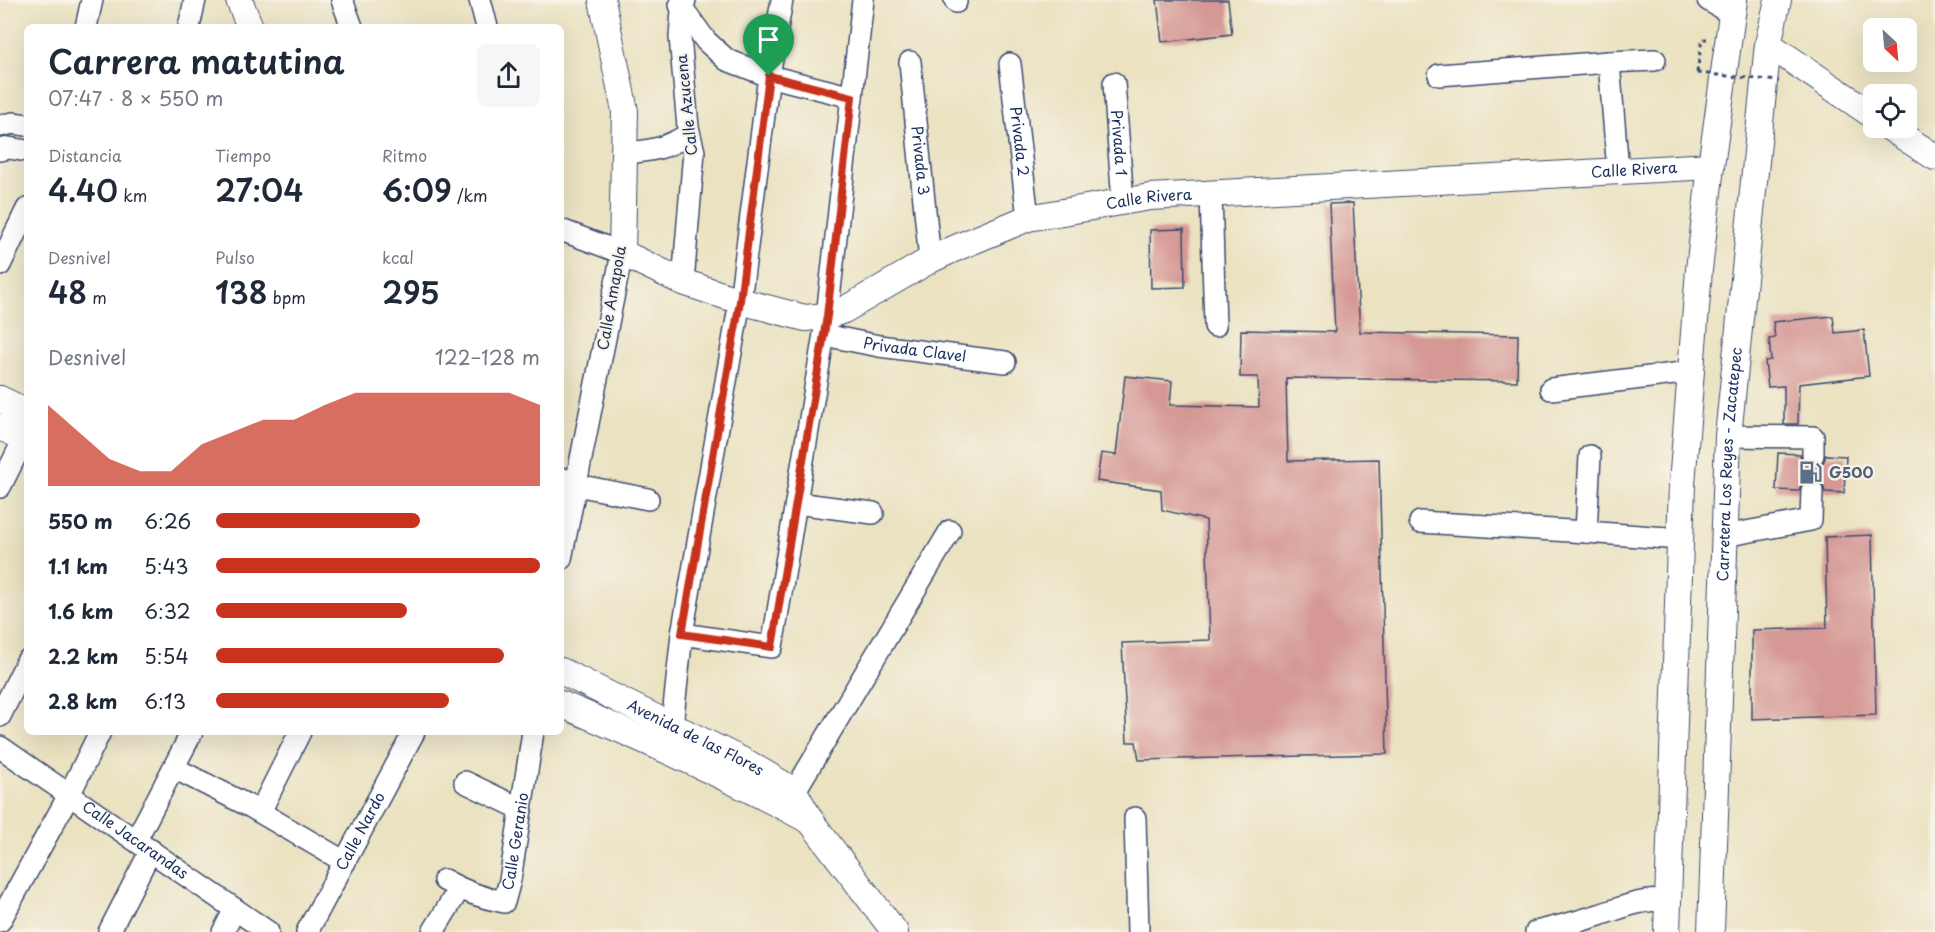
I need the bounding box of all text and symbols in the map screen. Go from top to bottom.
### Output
pin [743,14,794,76]
north arrow [1863,18,1917,72]
map controls [1863,18,1917,138]
icon: arrive [752,23,785,56]
text: Carrera matutina [48,35,345,85]
button: share [477,44,540,107]
street label: Calle Azucena [669,53,702,157]
text: 07:47 · 8 × 550 m [48,83,223,113]
button: locate [1863,84,1917,138]
street label: Privada 2 [1005,105,1036,177]
street label: Privada 1 [1106,109,1134,177]
street label: Privada 3 [907,125,936,196]
text: Distancia [48,143,122,167]
text: Tiempo [215,143,271,167]
text: Ritmo [382,143,427,167]
street label: Calle Rivera [1590,155,1678,183]
text: 4.40 [48,167,118,212]
text: 27:04 [215,167,303,212]
text: 6:09 [382,167,452,212]
street label: Calle Rivera [1104,182,1193,214]
text: km [118,183,147,207]
text: /km [452,183,488,207]
street label: Calle Amapola [590,243,631,352]
text: Desnivel [48,245,110,269]
text: Pulso [215,245,255,269]
text: kcal [382,245,414,269]
text: 48 [48,269,87,314]
text: 138 [215,269,268,314]
text: 295 [382,269,440,314]
text: m [87,285,107,309]
text: bpm [268,285,306,309]
street label: Privada Clavel [862,330,968,367]
text: Desnivel [48,342,126,372]
text: 122–128 m [435,342,540,372]
street label: Carretera Los Reyes - Zacatepec [1710,346,1747,582]
fuel station icon: G500 [1798,460,1824,486]
place label: G500 [1829,460,1873,483]
text: 550 m [48,506,113,536]
text: 6:26 [144,506,191,536]
text: 1.1 km [48,551,108,581]
text: 5:43 [144,551,188,581]
text: 1.6 km [48,596,113,626]
text: 6:32 [144,596,191,626]
text: 2.2 km [48,641,118,671]
text: 5:54 [144,641,189,671]
text: 2.8 km [48,686,117,716]
text: 6:13 [144,686,186,716]
street label: Avenida de las Flores [624,693,769,781]
street label: Calle Nardo [329,787,390,874]
street label: Calle Geranio [495,791,533,893]
street label: Calle Jacarandas [78,794,194,884]

